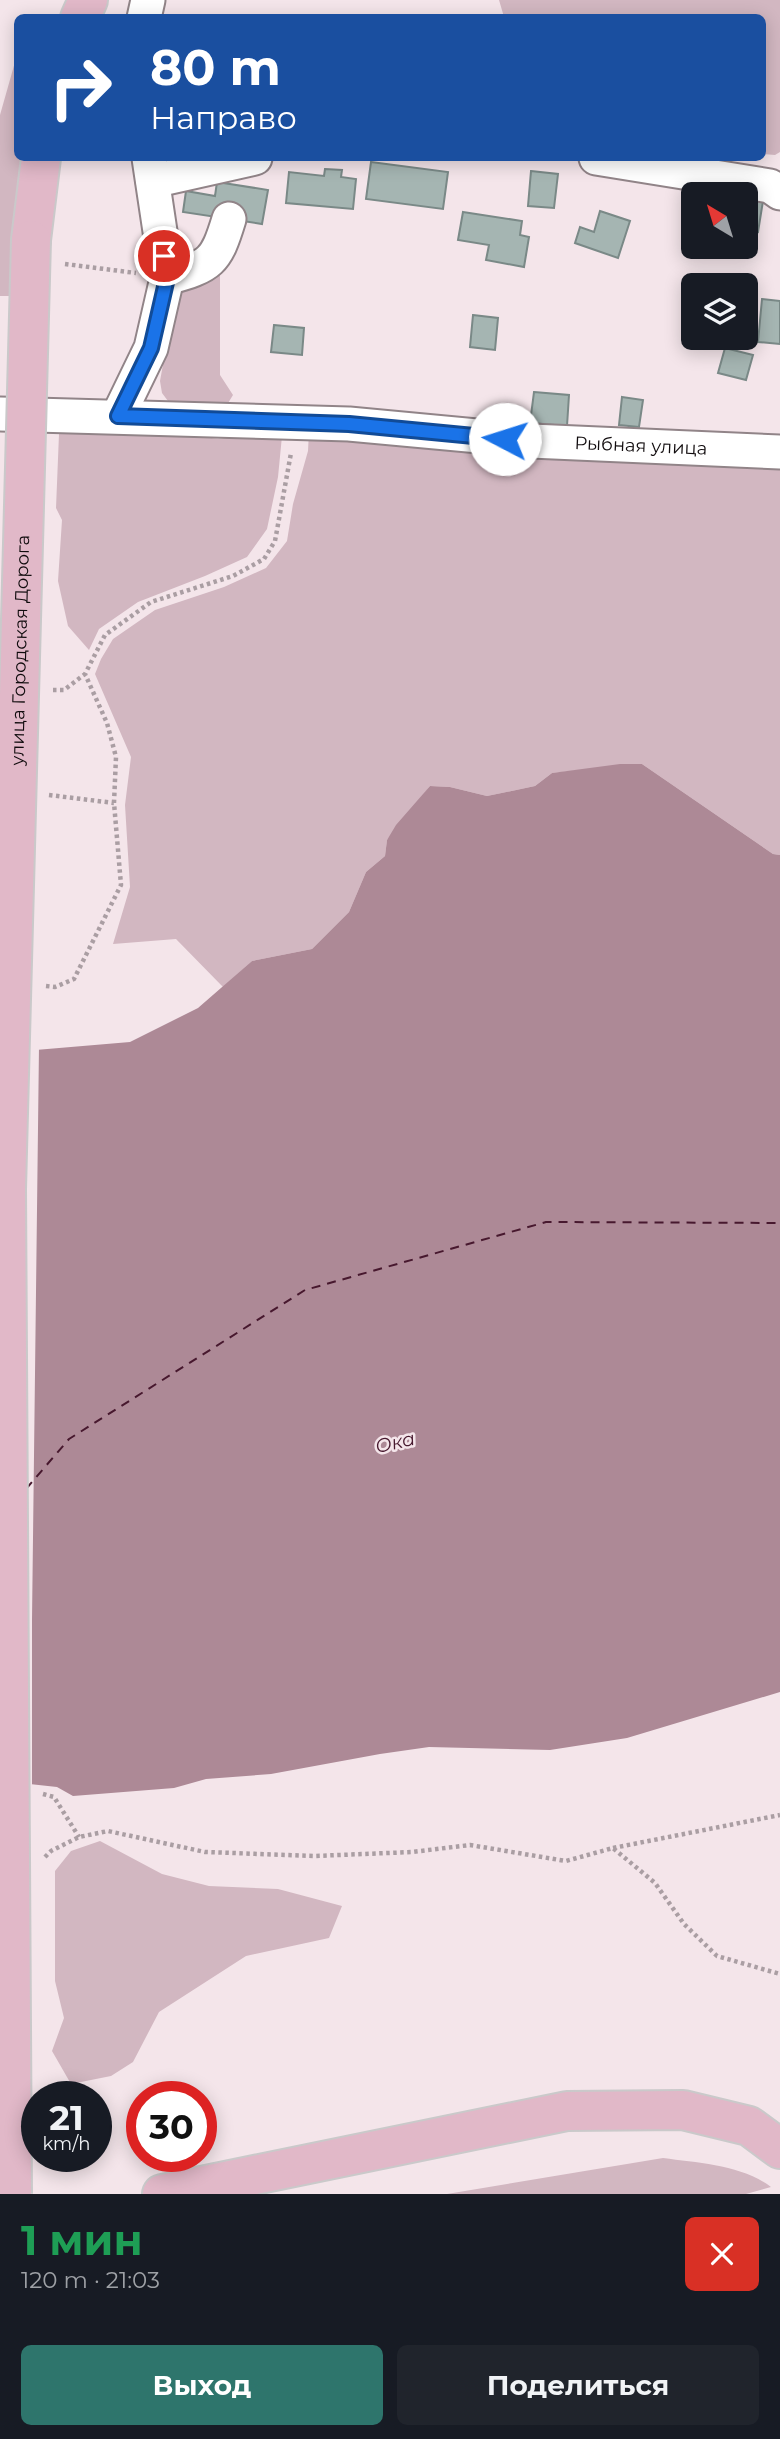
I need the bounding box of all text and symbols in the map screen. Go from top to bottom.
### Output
text: 80 m [150,38,281,97]
icon: right [35,42,126,133]
text: Направо [150,98,297,137]
north arrow [681,182,758,259]
map controls [681,182,758,350]
pin [134,226,194,286]
icon: arrive [145,237,183,275]
button: layers [681,273,758,350]
position arrow [468,402,542,476]
street label: Рыбная улица [574,432,708,460]
street label: улица Городская Дорога [6,534,34,767]
water label: Ока [373,1427,417,1458]
speed limit sign: 30 [126,2081,217,2172]
text: 21 [49,2096,84,2139]
text: km/h [42,2133,91,2155]
text: 1 мин [21,2214,143,2266]
button: close [685,2217,759,2291]
text: 120 m · 21:03 [21,2266,160,2294]
button: Выход [21,2345,383,2425]
button: Поделиться [397,2345,759,2425]

